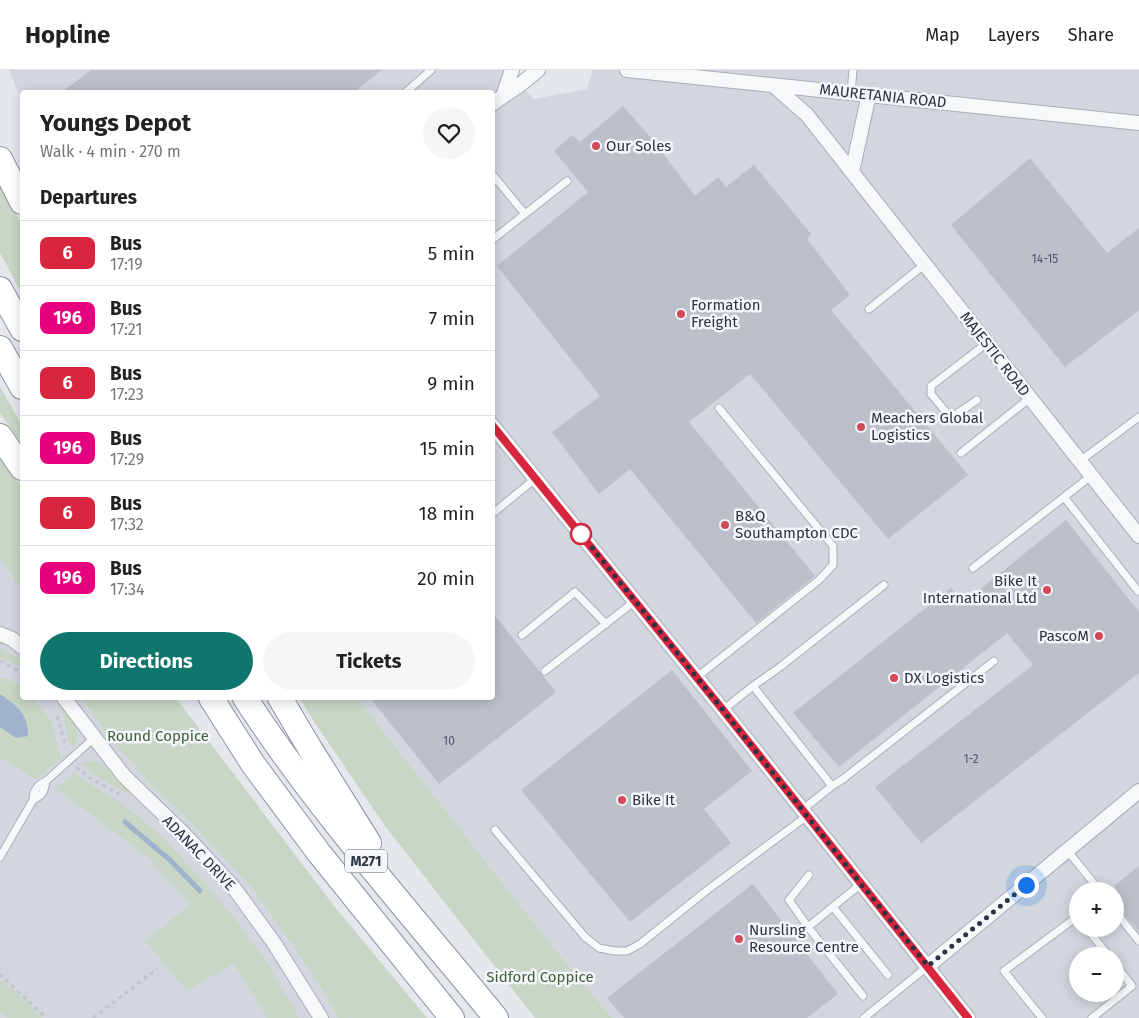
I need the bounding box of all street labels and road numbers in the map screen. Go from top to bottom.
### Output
street label: MAURETANIA ROAD [819,80,947,112]
street label: MAJESTIC ROAD [956,308,1034,400]
street label: ADANAC DRIVE [159,812,239,894]
road number: M271 [345,849,387,872]

